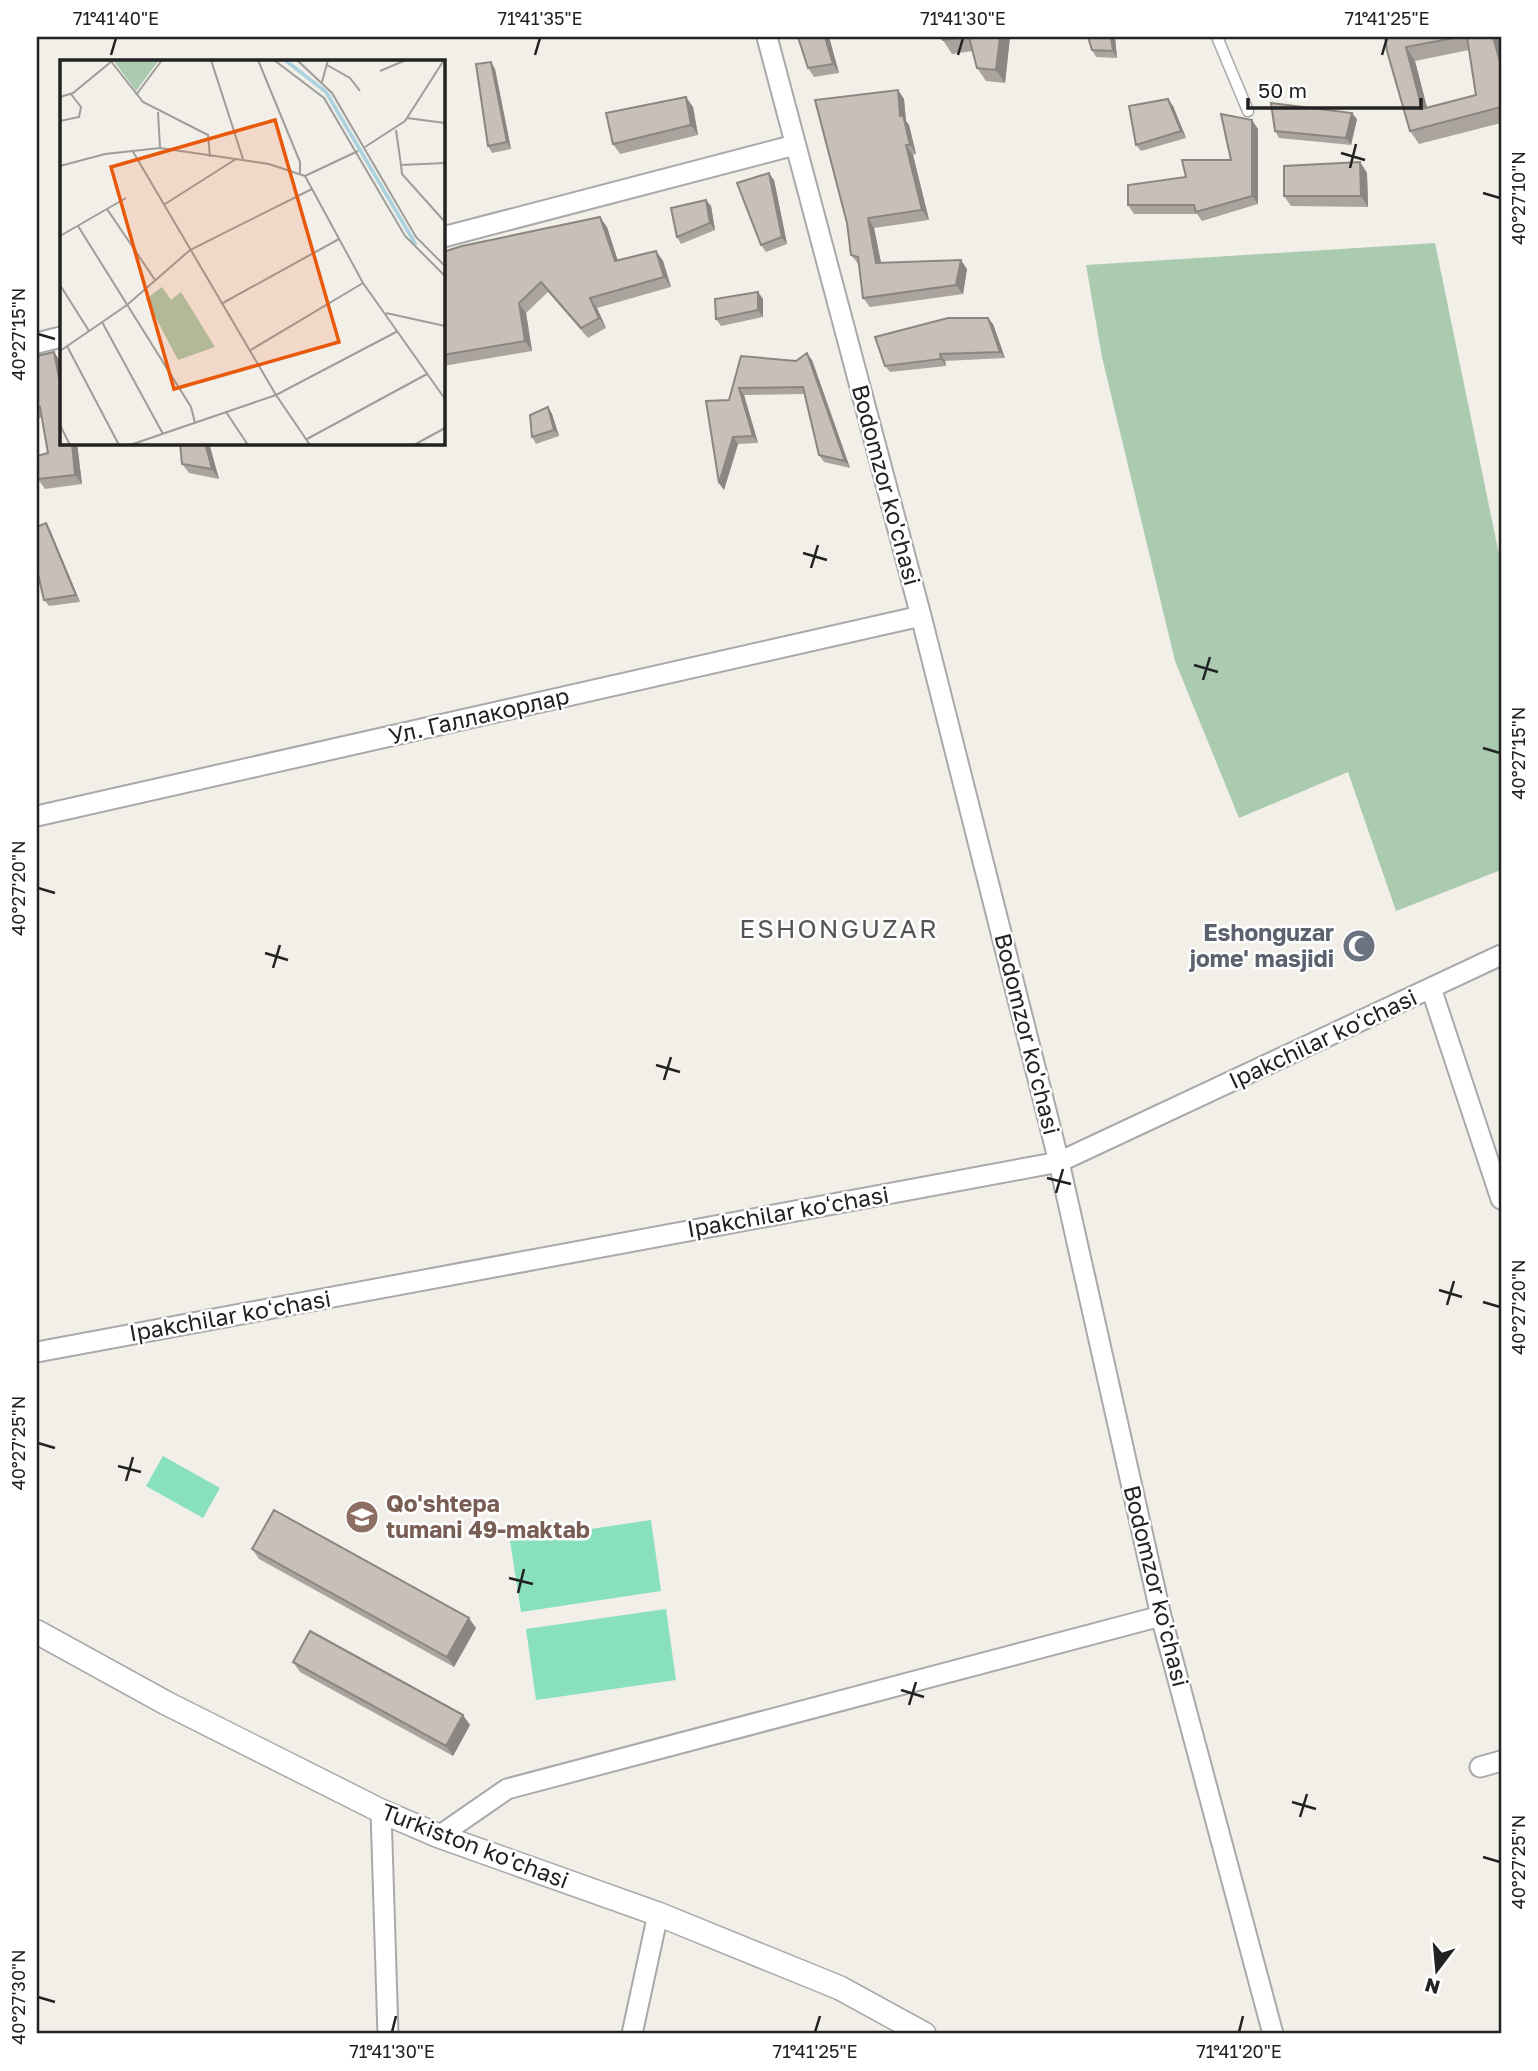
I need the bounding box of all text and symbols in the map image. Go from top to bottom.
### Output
text: 71°41'40"E [73,7,159,29]
text: 71°41'35"E [498,7,582,29]
text: 71°41'30"E [920,7,1006,29]
text: 71°41'25"E [1345,7,1429,29]
inset map [60,60,444,444]
scale bar [1248,66,1421,110]
text: 50 m [1258,77,1307,103]
text: 40°27'10"N [1507,151,1529,245]
text: 40°27'15"N [7,288,29,380]
street label: Bodomzor ko'chasi [847,381,927,588]
street label: Ул. Галлакорлар [386,681,572,749]
text: 40°27'15"N [1507,707,1529,799]
text: 40°27'20"N [7,840,29,936]
district label: ESHONGUZAR [739,913,939,944]
place label: Eshonguzar jome' masjidi [1189,918,1334,972]
mosque icon: Eshonguzar jome' masjidi [1340,927,1378,965]
street label: Bodomzor ko'chasi [989,930,1067,1137]
street label: Ipakchilar koʻchasi [1224,982,1421,1094]
street label: Ipakchilar koʻchasi [685,1179,891,1243]
text: 40°27'20"N [1507,1259,1529,1355]
street label: Ipakchilar koʻchasi [127,1283,333,1347]
text: 40°27'25"N [7,1396,29,1490]
street label: Bodomzor ko'chasi [1118,1482,1196,1689]
place label: Qo'shtepa tumani 49-maktab [386,1489,590,1543]
school or university icon: Qo'shtepa tumani 49-maktab [343,1498,381,1536]
street label: Turkiston ko'chasi [378,1796,573,1894]
text: 40°27'25"N [1507,1815,1529,1909]
north arrow [1402,1934,1472,2004]
text: 40°27'30"N [7,1949,29,2045]
text: N [1422,1974,1442,2000]
text: 71°41'30"E [349,2040,435,2062]
text: 71°41'25"E [773,2040,857,2062]
text: 71°41'20"E [1196,2040,1282,2062]

